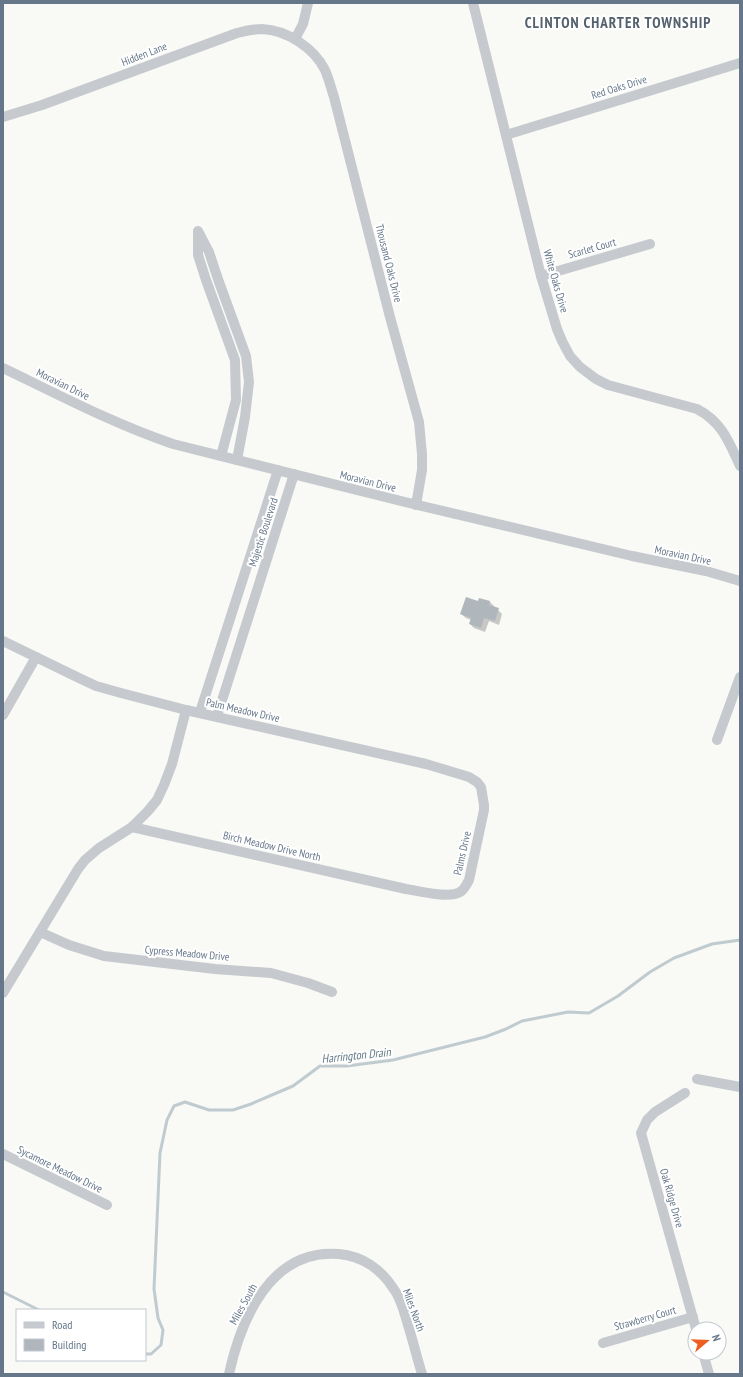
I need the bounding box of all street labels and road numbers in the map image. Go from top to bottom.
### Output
street label: Hidden Lane [119,39,169,69]
street label: Red Oaks Drive [590,72,649,102]
street label: Thousand Oaks Drive [373,222,406,304]
street label: Scarlet Court [566,235,618,261]
street label: White Oaks Drive [540,248,572,315]
street label: Moravian Drive [34,365,92,403]
street label: Moravian Drive [338,467,398,495]
street label: Majestic Boulevard [245,496,281,568]
street label: Moravian Drive [653,542,713,568]
street label: Palm Meadow Drive [205,695,282,725]
street label: Birch Meadow Drive North [222,828,322,864]
street label: Palms Drive [450,829,474,876]
street label: Cypress Meadow Drive [144,942,230,964]
street label: Sycamore Meadow Drive [15,1142,105,1196]
street label: Oak Ridge Drive [657,1167,687,1230]
street label: Miles South [226,1281,260,1327]
street label: Miles North [400,1287,428,1333]
street label: Strawberry Court [612,1302,678,1334]

